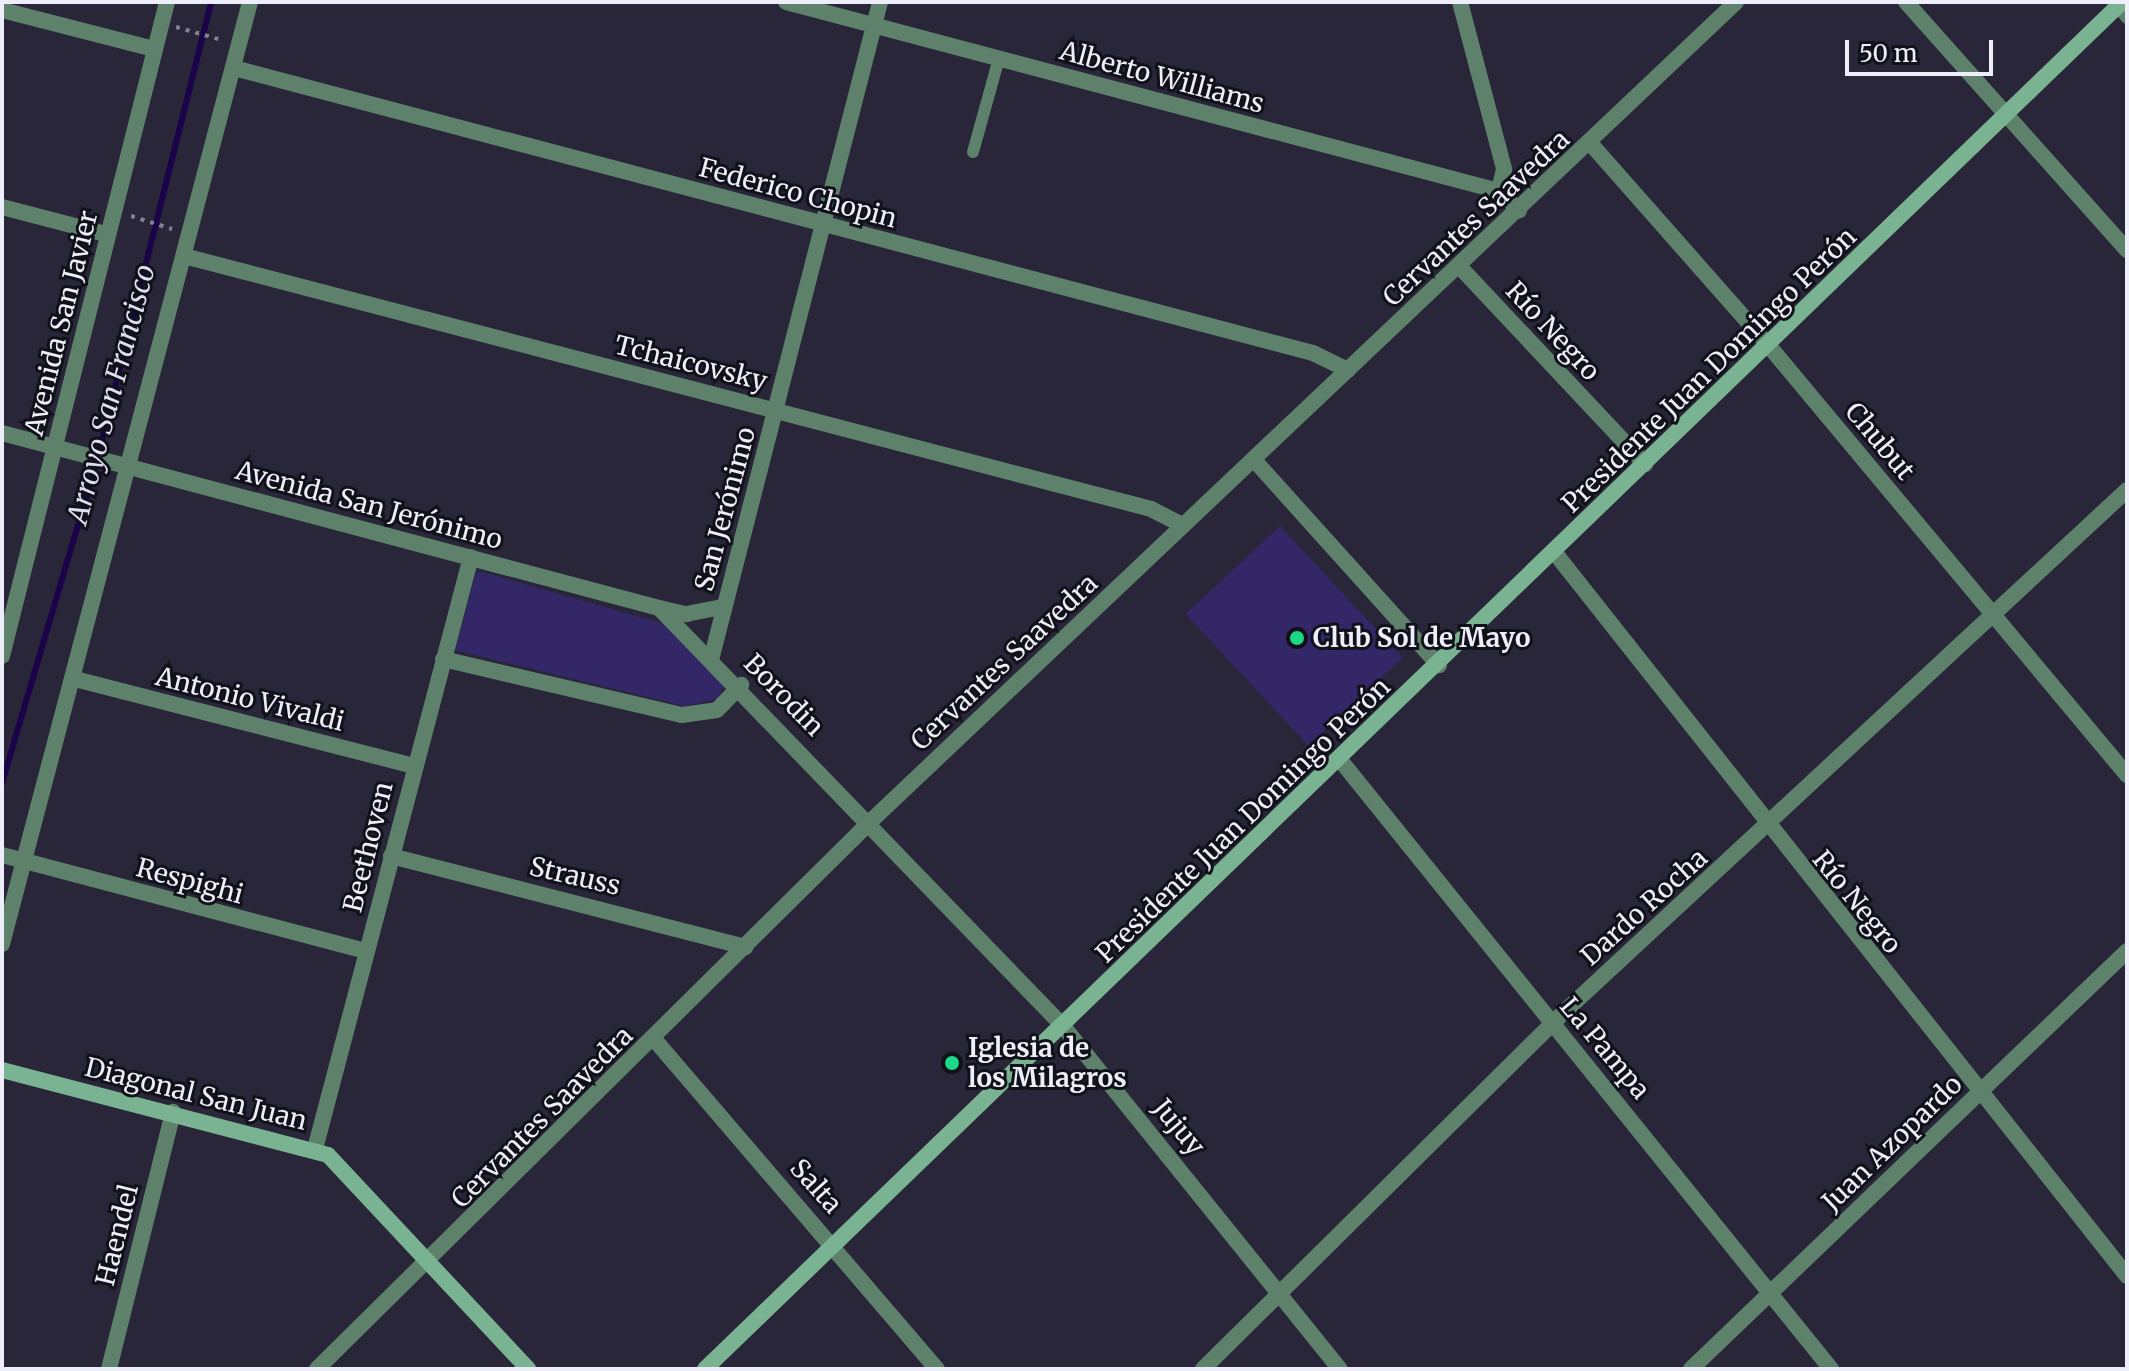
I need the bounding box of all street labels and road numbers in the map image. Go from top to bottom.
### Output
street label: Alberto Williams [1056,35,1268,119]
street label: Cervantes Saavedra [1376,124,1576,312]
street label: Federico Chopin [696,152,900,234]
street label: Avenida San Javier [18,207,104,439]
street label: Presidente Juan Domingo Perón [1556,221,1862,519]
street label: Río Negro [1500,275,1606,387]
street label: Tchaicovsky [612,329,770,397]
street label: Chubut [1839,396,1921,486]
street label: San Jerónimo [688,424,762,594]
street label: Avenida San Jerónimo [232,454,506,556]
street label: Cervantes Saavedra [904,568,1104,756]
street label: Borodin [738,648,830,742]
street label: Antonio Vivaldi [153,661,347,737]
street label: Presidente Juan Domingo Perón [1090,671,1396,969]
street label: Beethoven [337,779,399,915]
street label: Dardo Rocha [1574,842,1714,972]
street label: Río Negro [1806,844,1908,960]
street label: Strauss [527,850,623,902]
street label: Respighi [133,852,247,910]
street label: La Pampa [1554,991,1656,1105]
street label: Cervantes Saavedra [445,1020,639,1214]
street label: Diagonal San Juan [82,1051,310,1137]
street label: Juan Azopardo [1816,1068,1968,1218]
street label: Jujuy [1147,1093,1211,1161]
street label: Salta [784,1153,848,1219]
street label: Haendel [89,1181,145,1289]

